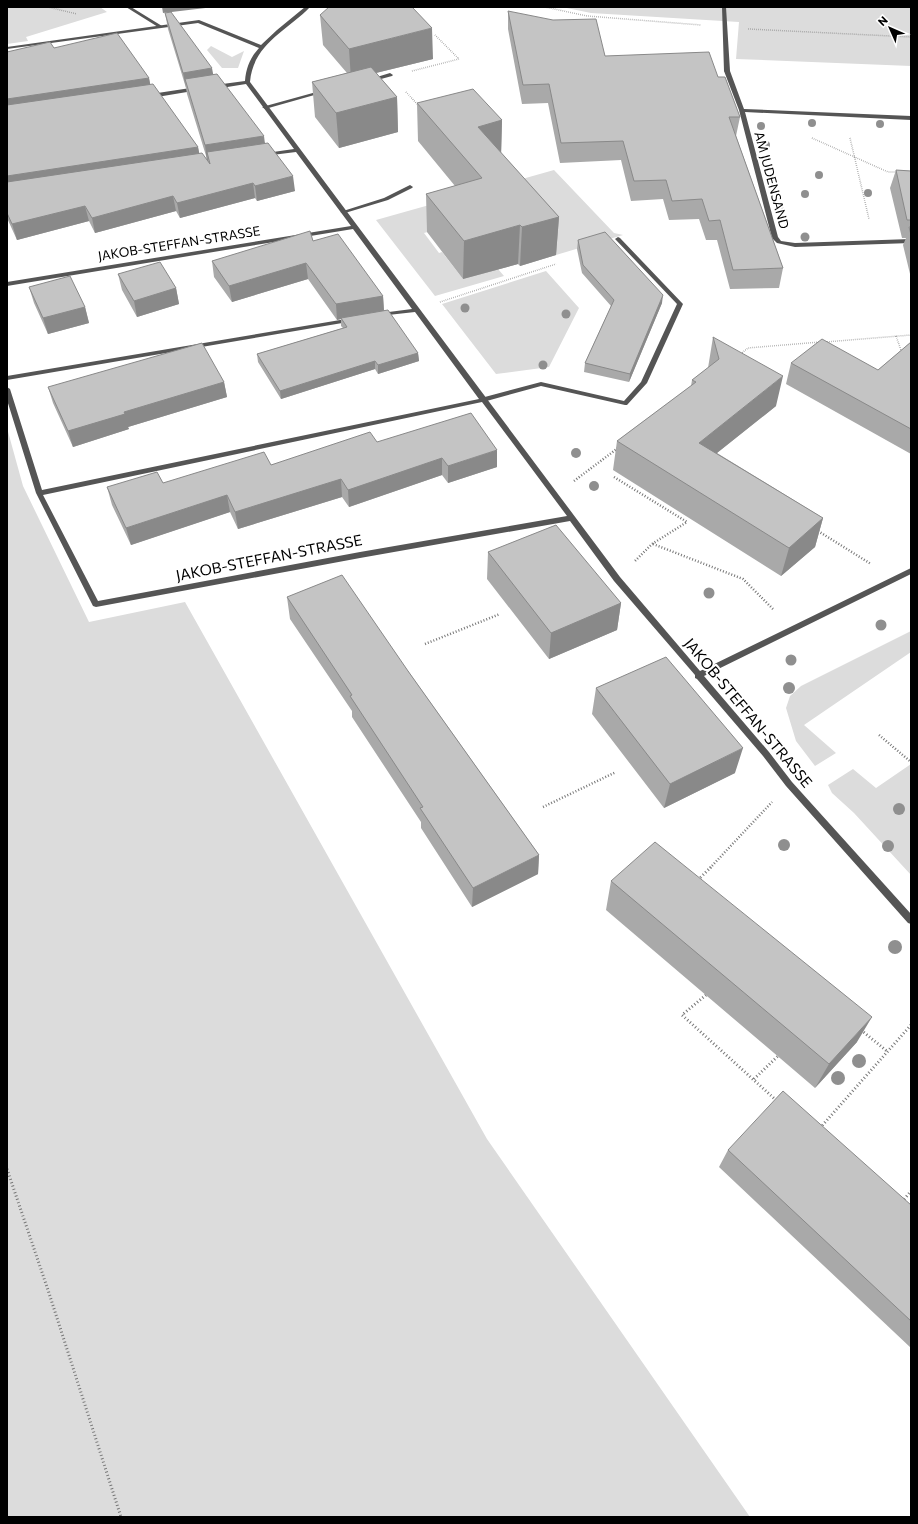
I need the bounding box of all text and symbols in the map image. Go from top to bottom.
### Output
north arrow [870,8,910,48]
text: N [875,13,890,28]
street label: AM JUDENSAND [751,130,793,230]
street label: JAKOB-STEFFAN-STRASSE [97,222,261,264]
street label: JAKOB-STEFFAN-STRASSE [174,530,364,584]
street label: JAKOB-STEFFAN-STRASSE [681,634,817,791]

